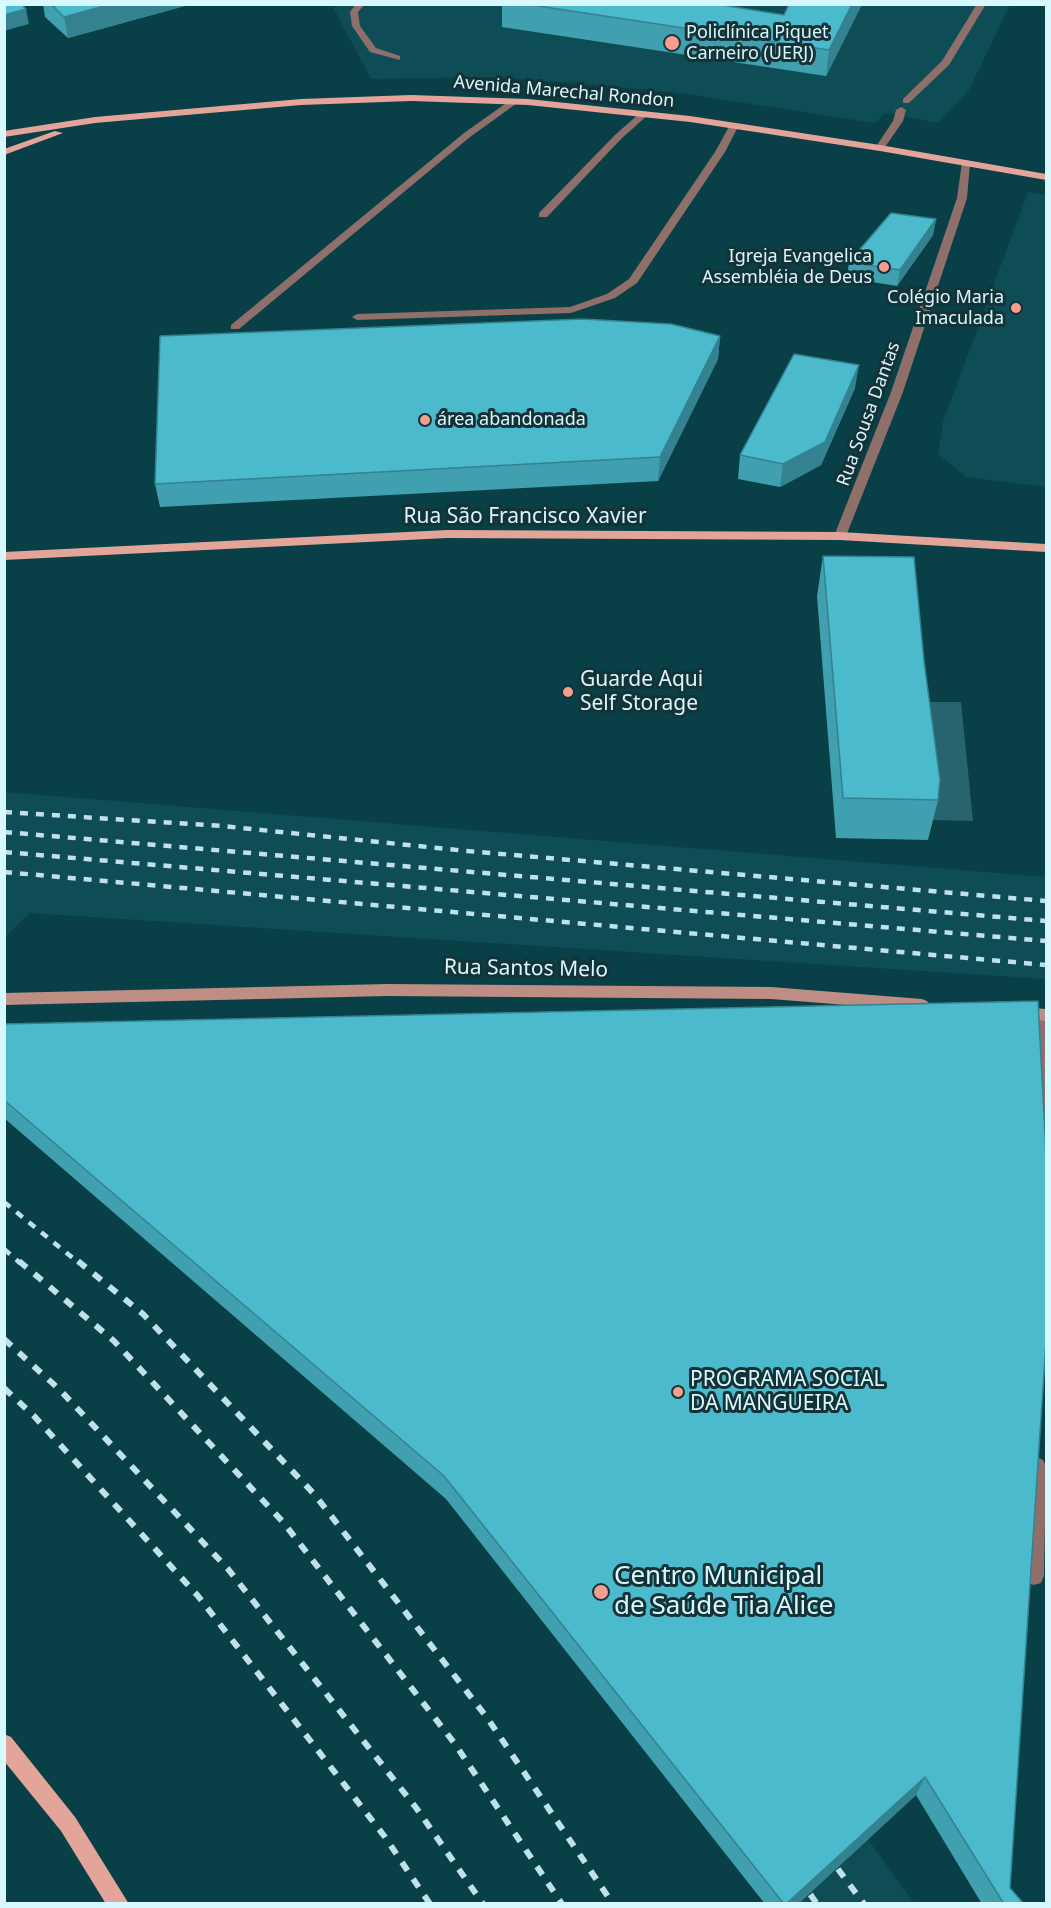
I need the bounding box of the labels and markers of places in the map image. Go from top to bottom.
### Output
place label: Policlínica Piquet Carneiro (UERJ) [686,22,829,64]
marker: Policlínica Piquet Carneiro (UERJ) [663,34,681,52]
place label: Igreja Evangelica Assembléia de Deus [702,246,872,288]
marker: Igreja Evangelica Assembléia de Deus [877,260,891,274]
place label: Colégio Maria Imaculada [887,287,1004,330]
marker: Colégio Maria Imaculada [1009,301,1023,315]
place label: área abandonada [437,409,586,431]
marker: área abandonada [418,413,432,427]
place label: Guarde Aqui Self Storage [580,667,703,717]
marker: Guarde Aqui Self Storage [561,685,575,699]
place label: PROGRAMA SOCIAL DA MANGUEIRA [690,1367,885,1417]
marker: PROGRAMA SOCIAL DA MANGUEIRA [671,1385,685,1399]
place label: Centro Municipal de Saúde Tia Alice [614,1561,833,1622]
marker: Centro Municipal de Saúde Tia Alice [592,1583,610,1601]

